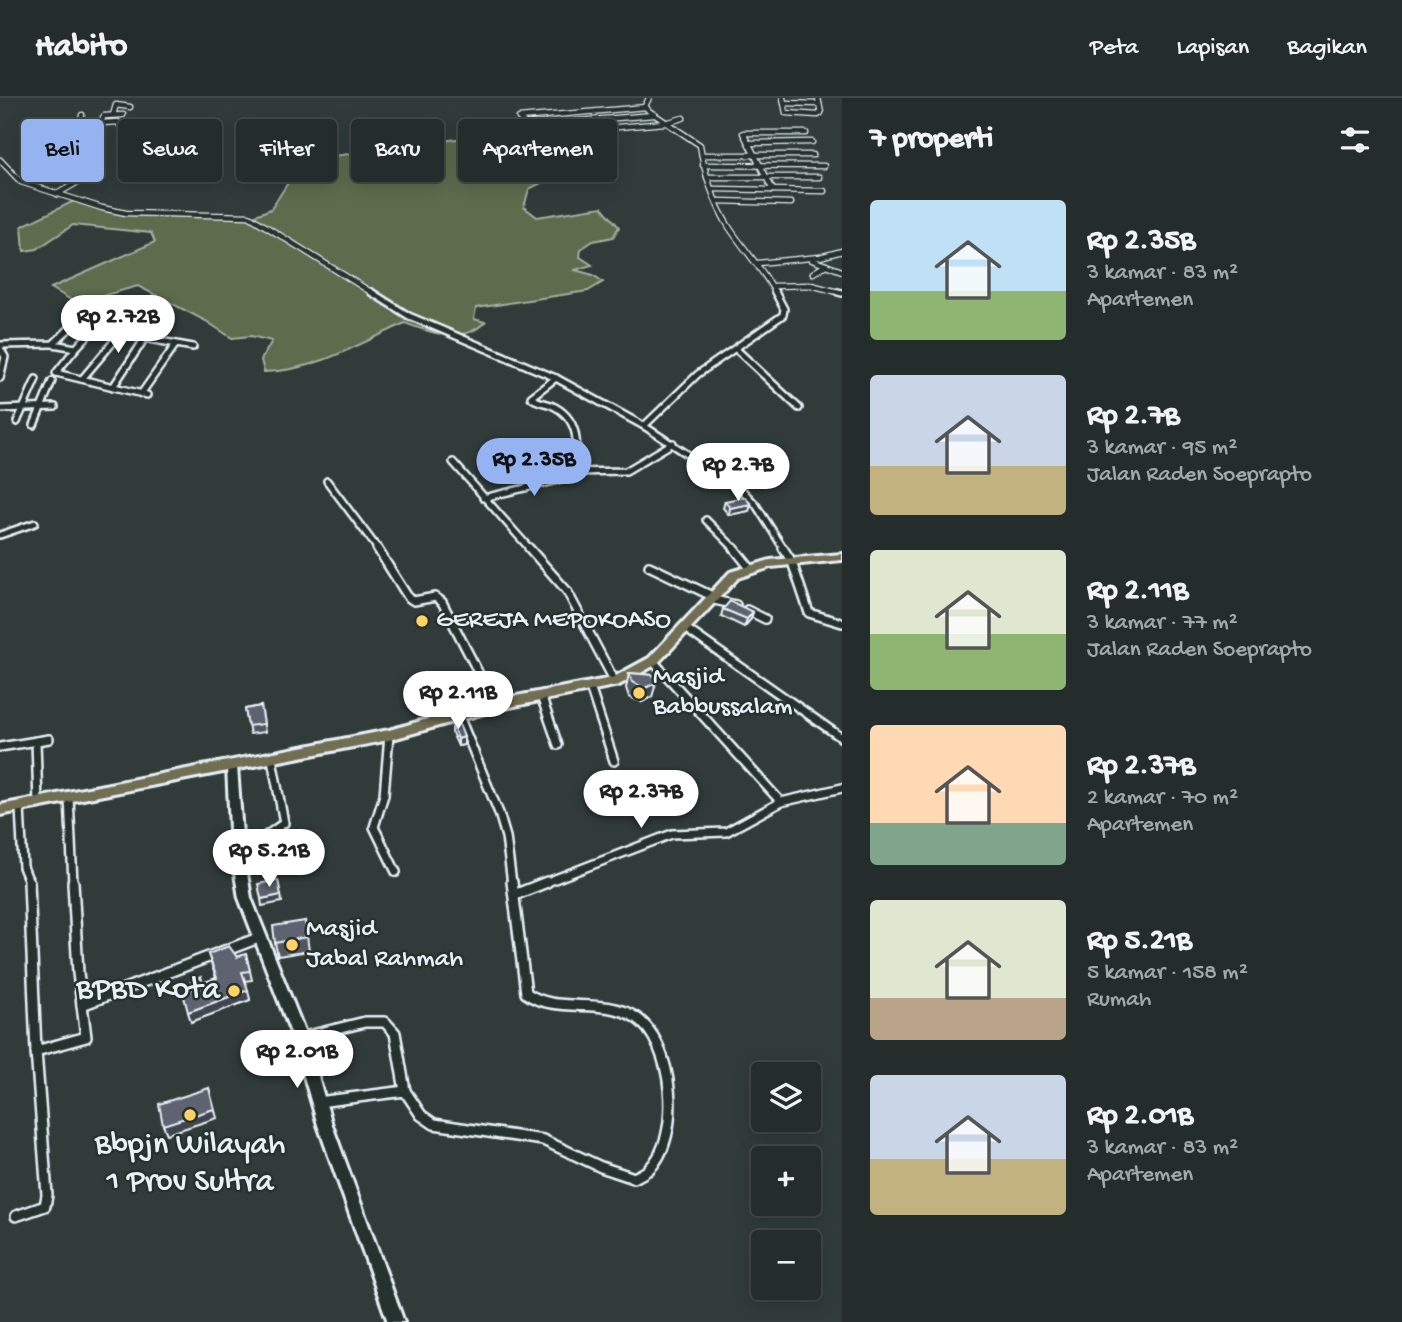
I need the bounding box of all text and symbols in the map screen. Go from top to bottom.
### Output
text: Habito [35,29,127,67]
text: Peta [1090,34,1138,63]
text: Lapisan [1176,34,1249,63]
text: Bagikan [1287,34,1367,63]
chip: Beli [21,119,104,182]
chip: Sewa [118,119,222,182]
chip: Filter [236,119,337,182]
chip: Baru [351,119,444,182]
chip: Apartemen [458,119,617,182]
icon: filters [1336,121,1374,159]
text: 7 properti [870,123,993,158]
text: Rp 2.35B [1087,225,1195,260]
icon: home [926,228,1010,312]
text: 3 kamar · 83 m² [1087,260,1238,287]
text: Apartemen [1087,287,1193,314]
pin: Rp 2.72B [46,296,190,355]
text: Rp 2.72B [77,304,159,331]
text: Rp 2.7B [1087,400,1180,435]
icon: home [926,403,1010,487]
text: 3 kamar · 95 m² [1087,435,1237,462]
pin: Rp 2.35B [462,438,606,498]
pin: Rp 2.7B [673,444,803,503]
text: Rp 2.35B [492,447,576,474]
text: Rp 2.7B [702,452,774,479]
text: Jalan Raden Soeprapto [1087,462,1312,489]
text: Rp 2.11B [1087,575,1188,610]
icon: home [926,578,1010,662]
place label: GEREJA MEPOKOASO [436,606,671,637]
text: 3 kamar · 77 m² [1087,610,1238,637]
marker: GEREJA MEPOKOASO [414,613,430,629]
text: Jalan Raden Soeprapto [1087,637,1312,664]
place label: Masjid Babbussalam [652,663,793,724]
pin: Rp 2.11B [386,672,530,731]
text: Rp 2.11B [419,680,497,707]
marker: Masjid Babbussalam [631,685,647,701]
text: Rp 2.37B [1087,750,1195,785]
icon: home [926,753,1010,837]
pin: Rp 2.37B [569,770,713,830]
text: Rp 2.37B [600,779,682,806]
text: 2 kamar · 70 m² [1087,785,1238,812]
text: Apartemen [1087,812,1193,839]
pin: Rp 5.21B [197,830,341,889]
text: Rp 5.21B [229,838,309,865]
place label: Masjid Jabal Rahmah [306,915,463,976]
text: Rp 5.21B [1087,925,1192,960]
icon: home [926,928,1010,1012]
marker: Masjid Jabal Rahmah [284,937,300,953]
text: 5 kamar · 158 m² [1087,960,1248,987]
place label: BPBD Kota [75,972,221,1010]
marker: BPBD Kota [226,983,242,999]
text: Rumah [1087,987,1151,1014]
pin: Rp 2.01B [225,1030,369,1090]
text: Rp 2.01B [256,1039,338,1066]
map controls [751,1062,821,1300]
button: layers [751,1062,821,1132]
text: Rp 2.01B [1087,1100,1193,1135]
icon: home [926,1103,1010,1187]
marker: Bbpjn Wilayah 1 Prov Sultra [182,1107,198,1123]
place label: Bbpjn Wilayah 1 Prov Sultra [94,1127,285,1202]
text: 3 kamar · 83 m² [1087,1135,1238,1162]
button: + [751,1146,821,1216]
text: Apartemen [1087,1162,1193,1189]
button: − [751,1230,821,1300]

